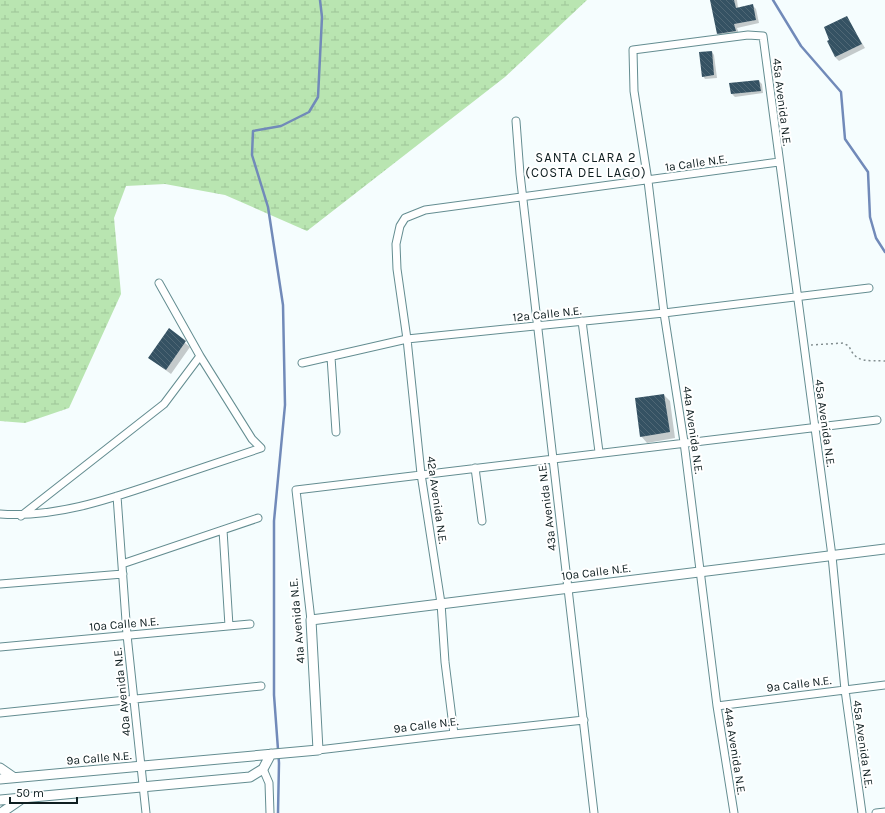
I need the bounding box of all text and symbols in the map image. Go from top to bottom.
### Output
street label: 45a Avenida N.E. [770,57,794,147]
district label: SANTA CLARA 2 (COSTA DEL LAGO) [525,150,647,180]
street label: 1a Calle N.E. [664,152,728,174]
street label: 12a Calle N.E. [512,303,582,325]
street label: 45a Avenida N.E. [812,378,838,468]
street label: 44a Avenida N.E. [680,385,706,475]
street label: 42a Avenida N.E. [424,455,450,545]
street label: 43a Avenida N.E. [535,462,559,552]
street label: 10a Calle N.E. [561,561,631,583]
street label: 41a Avenida N.E. [286,578,308,664]
street label: 10a Calle N.E. [89,614,159,634]
street label: 40a Avenida N.E. [110,647,134,737]
street label: 9a Calle N.E. [766,673,832,695]
street label: 45a Avenida N.E. [850,699,876,789]
street label: 44a Avenida N.E. [721,706,749,796]
street label: 9a Calle N.E. [393,714,459,736]
street label: 9a Calle N.E. [66,748,132,768]
scale bar [10,779,77,805]
text: 50 m [16,786,44,800]

